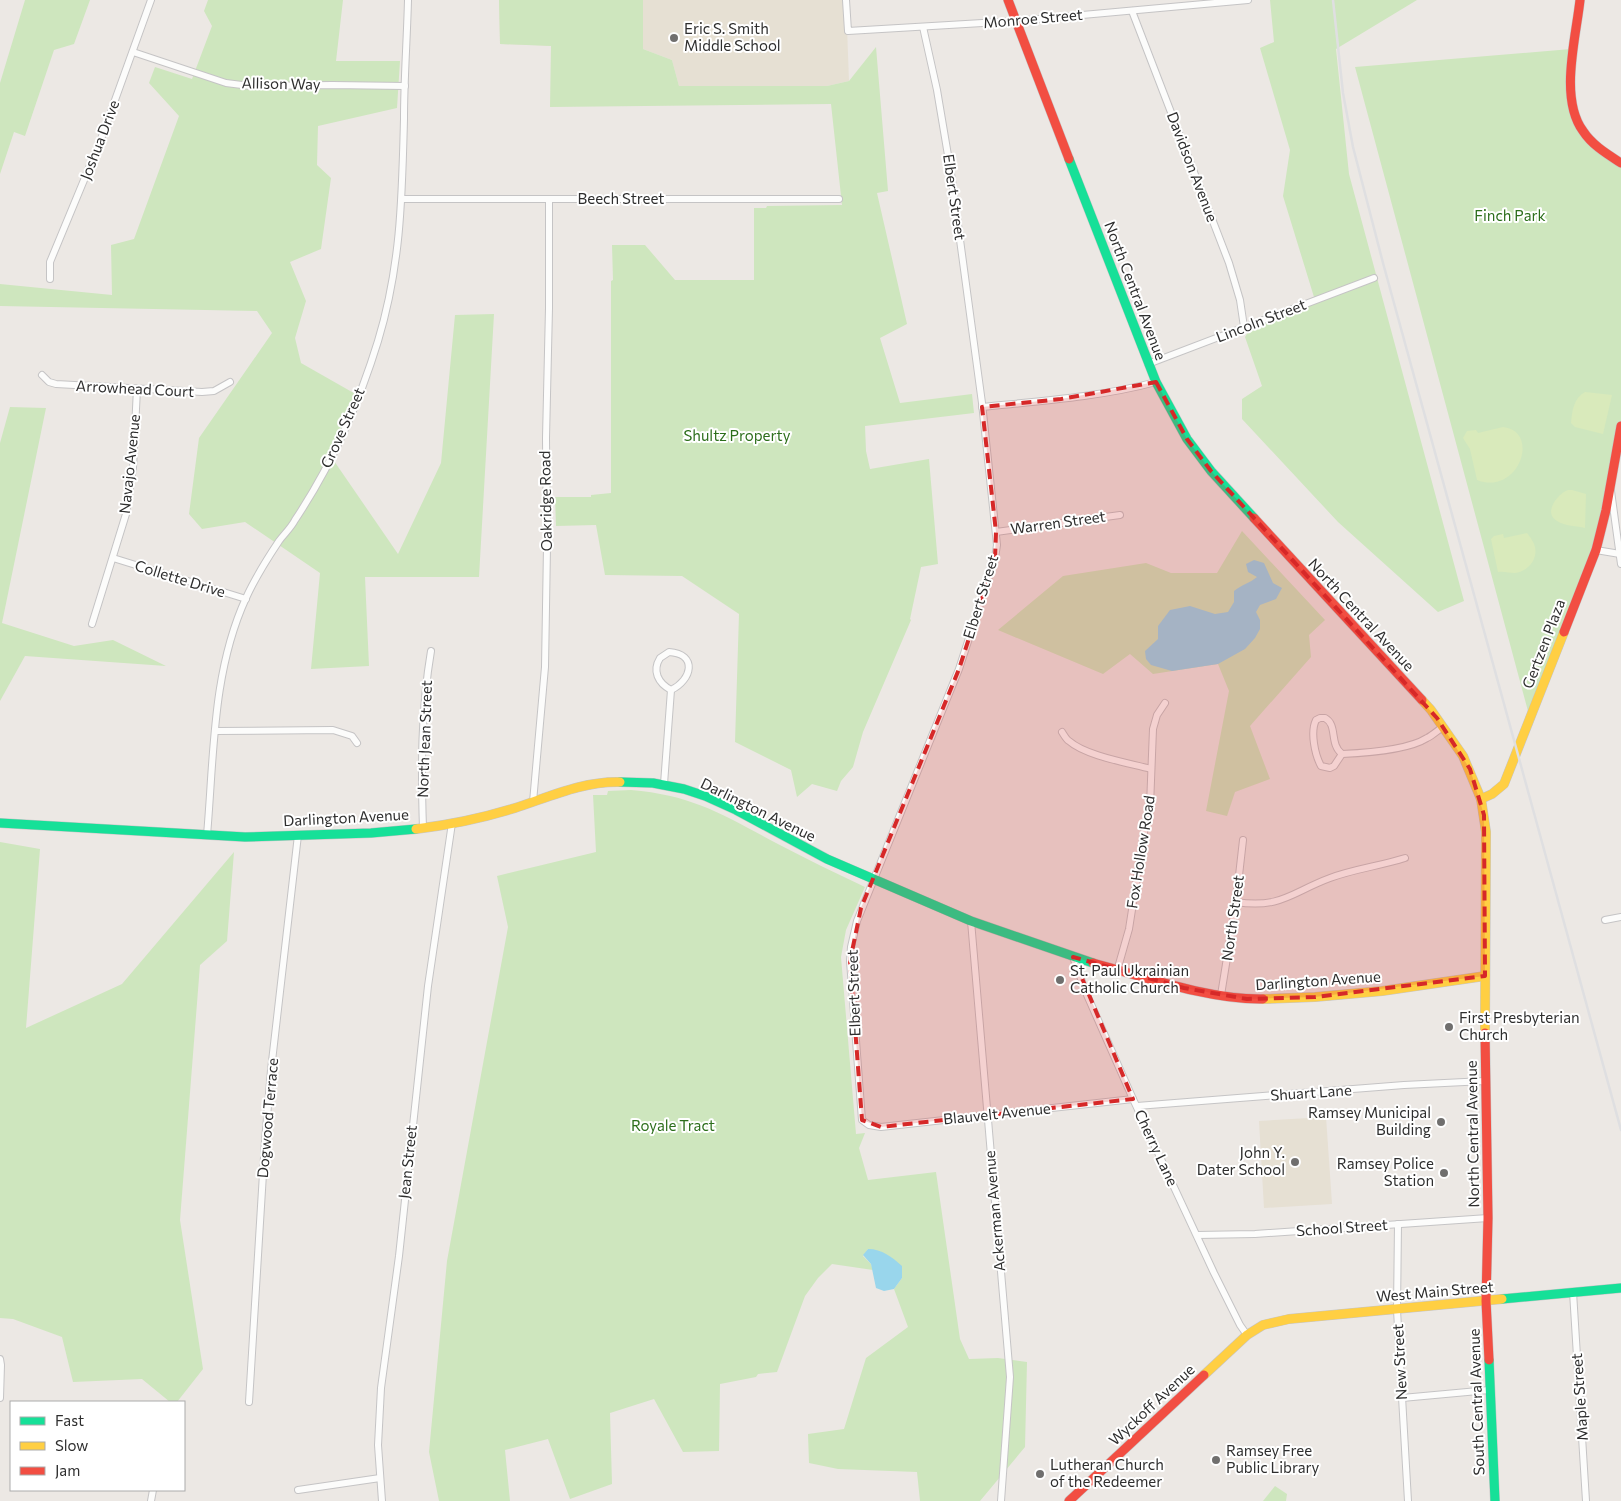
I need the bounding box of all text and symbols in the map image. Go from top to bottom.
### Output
street label: Monroe Street [982,5,1083,31]
place label: Eric S. Smith Middle School [684,19,781,54]
marker: Eric S. Smith Middle School [668,32,680,44]
street label: Allison Way [241,73,321,93]
street label: Joshua Drive [76,97,123,182]
street label: Davidson Avenue [1164,109,1222,224]
street label: Elbert Street [940,153,970,241]
street label: Beech Street [578,189,664,207]
park label: Finch Park [1474,206,1546,224]
street label: North Central Avenue [1101,219,1171,363]
street label: Lincoln Street [1213,295,1308,346]
street label: Arrowhead Court [75,376,195,400]
street label: Grove Street [316,385,368,471]
street label: Navajo Avenue [115,413,143,515]
park label: Shultz Property [684,426,791,444]
street label: Oakridge Road [535,451,555,551]
street label: Warren Street [1009,506,1107,538]
street label: Elbert Street [959,553,1001,641]
street label: North Central Avenue [1305,554,1419,674]
street label: Collette Drive [133,556,228,600]
street label: Gertzen Plaza [1518,596,1568,691]
street label: North Jean Street [413,680,435,798]
street label: Darlington Avenue [698,773,819,845]
street label: Fox Hollow Road [1122,794,1158,910]
street label: Darlington Avenue [283,805,409,829]
street label: North Street [1217,874,1247,962]
street label: Elbert Street [842,949,864,1037]
place label: St. Paul Ukrainian Catholic Church [1070,961,1189,996]
street label: Darlington Avenue [1255,967,1381,993]
marker: St. Paul Ukrainian Catholic Church [1054,974,1066,986]
place label: First Presbyterian Church [1459,1008,1580,1043]
marker: First Presbyterian Church [1443,1021,1455,1033]
street label: Dogwood Terrace [253,1057,281,1179]
street label: North Central Avenue [1462,1060,1482,1208]
street label: Shuart Lane [1270,1080,1352,1104]
street label: Blauvelt Avenue [942,1098,1052,1128]
place label: Ramsey Municipal Building [1308,1103,1431,1138]
street label: Cherry Lane [1131,1106,1182,1189]
park label: Royale Tract [631,1116,715,1134]
marker: Ramsey Municipal Building [1435,1116,1447,1128]
street label: Jean Street [394,1124,420,1200]
place label: John Y. Dater School [1197,1143,1285,1178]
street label: Ackerman Avenue [980,1150,1008,1272]
place label: Ramsey Police Station [1337,1154,1434,1189]
marker: John Y. Dater School [1289,1156,1301,1168]
marker: Ramsey Police Station [1438,1167,1450,1179]
street label: School Street [1296,1215,1388,1239]
street label: West Main Street [1375,1277,1494,1305]
street label: New Street [1388,1323,1410,1401]
street label: South Central Avenue [1464,1328,1488,1476]
street label: Maple Street [1567,1353,1591,1442]
street label: Wyckoff Avenue [1105,1360,1198,1449]
legend [10,1401,185,1491]
text: Fast [55,1411,84,1429]
text: Slow [55,1436,88,1454]
place label: Ramsey Free Public Library [1226,1441,1320,1476]
marker: Ramsey Free Public Library [1210,1454,1222,1466]
place label: Lutheran Church of the Redeemer [1050,1455,1164,1490]
text: Jam [55,1461,80,1479]
marker: Lutheran Church of the Redeemer [1034,1468,1046,1480]

